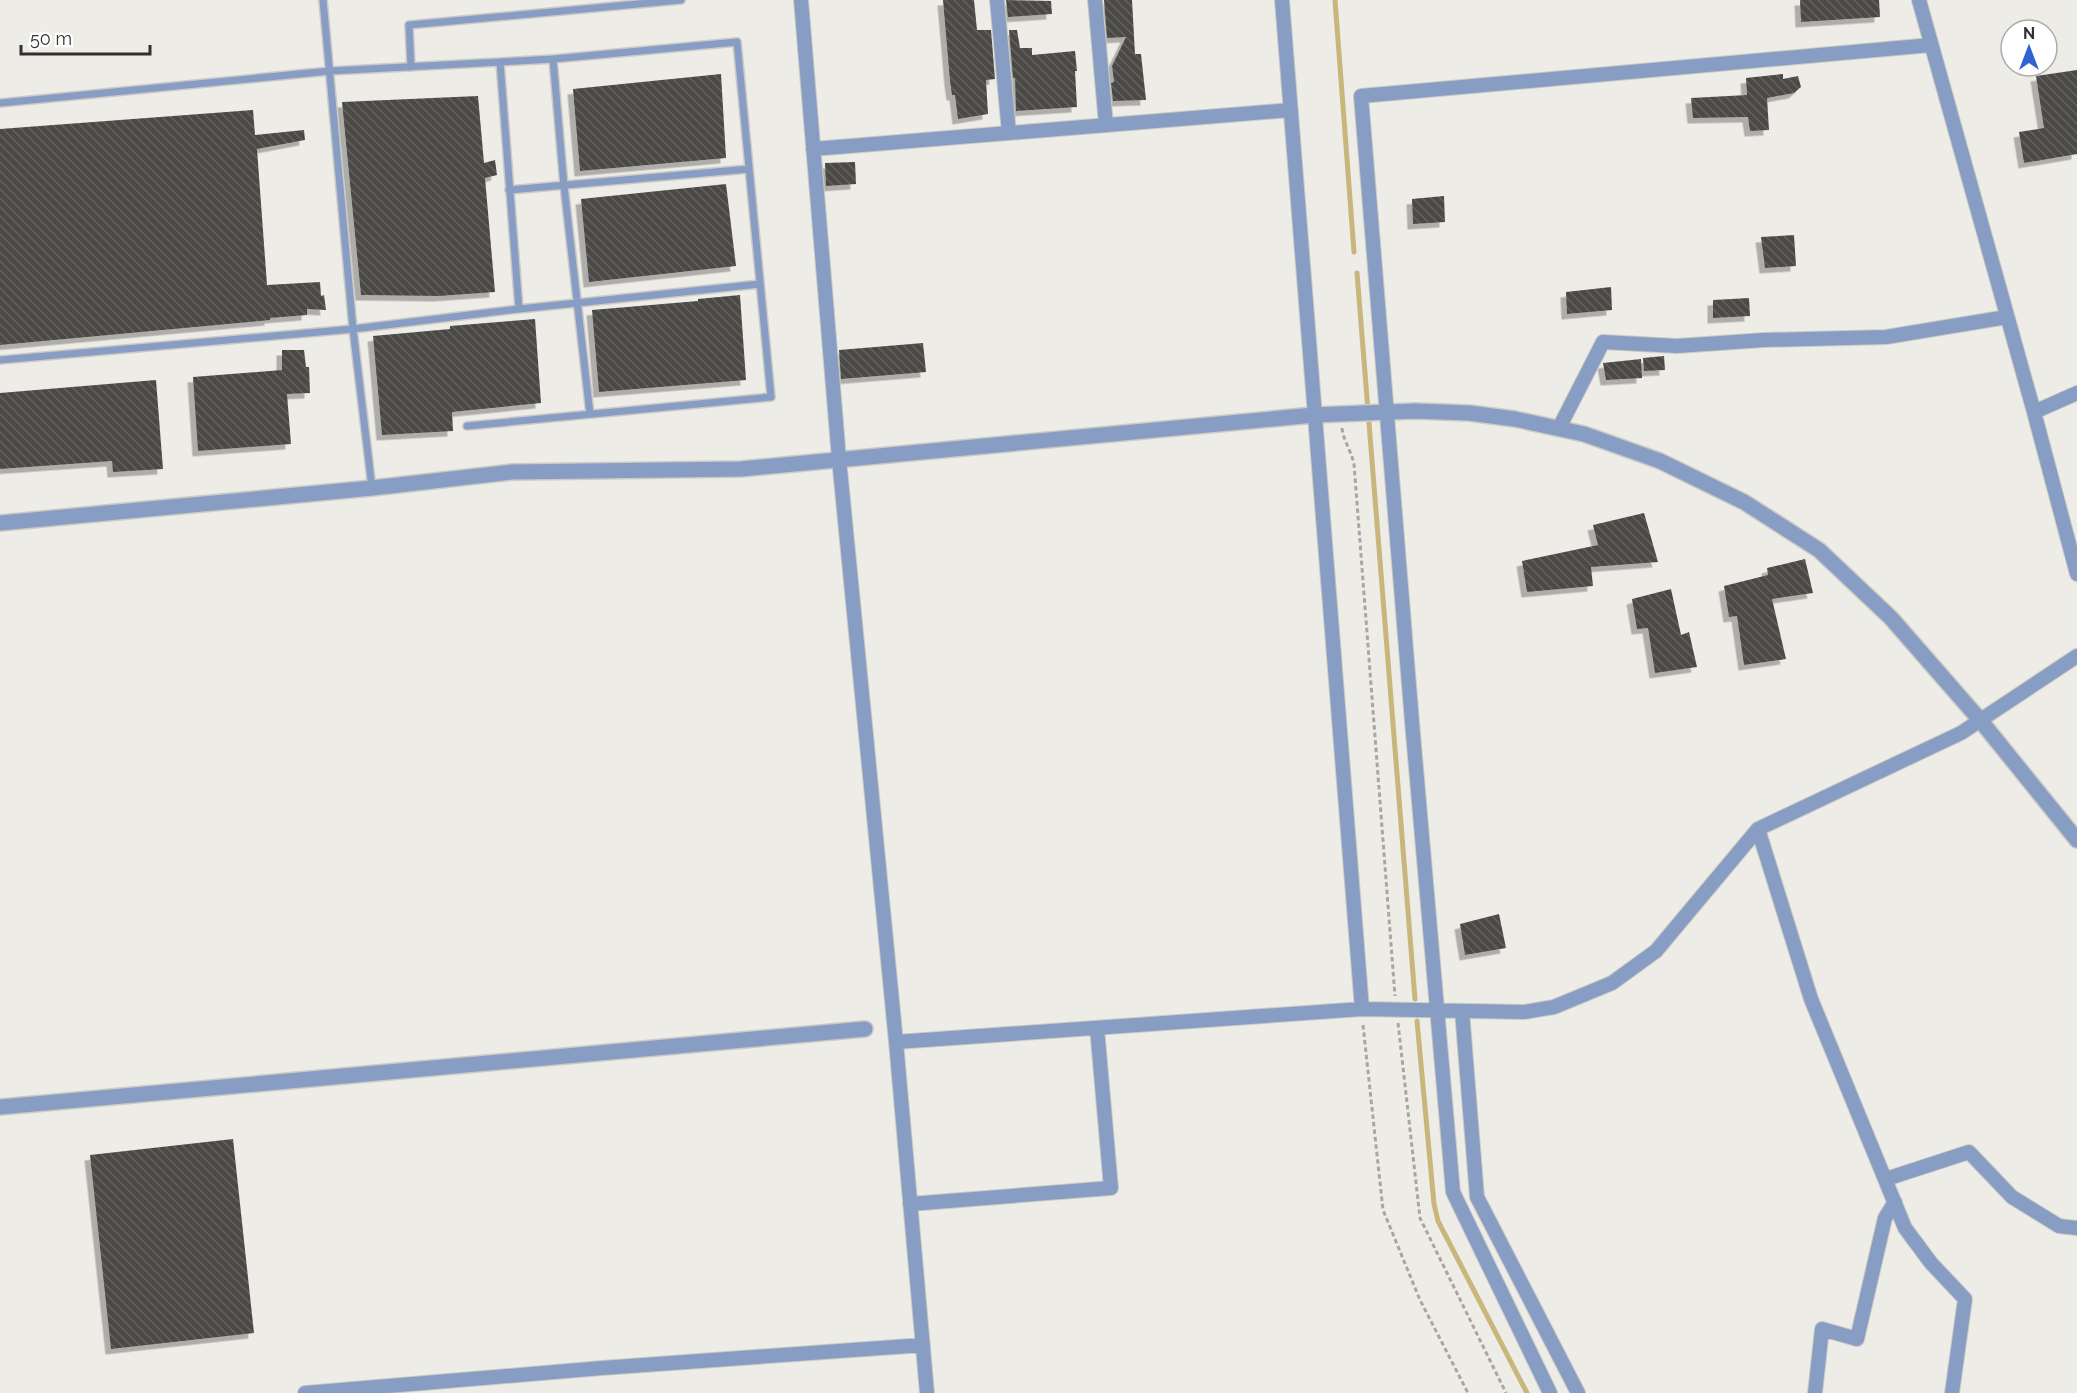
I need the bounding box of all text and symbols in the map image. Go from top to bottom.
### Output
scale bar [21,18,150,56]
north arrow [1999,18,2059,78]
text: N [2023,24,2035,43]
text: 50 m [30,28,72,49]

